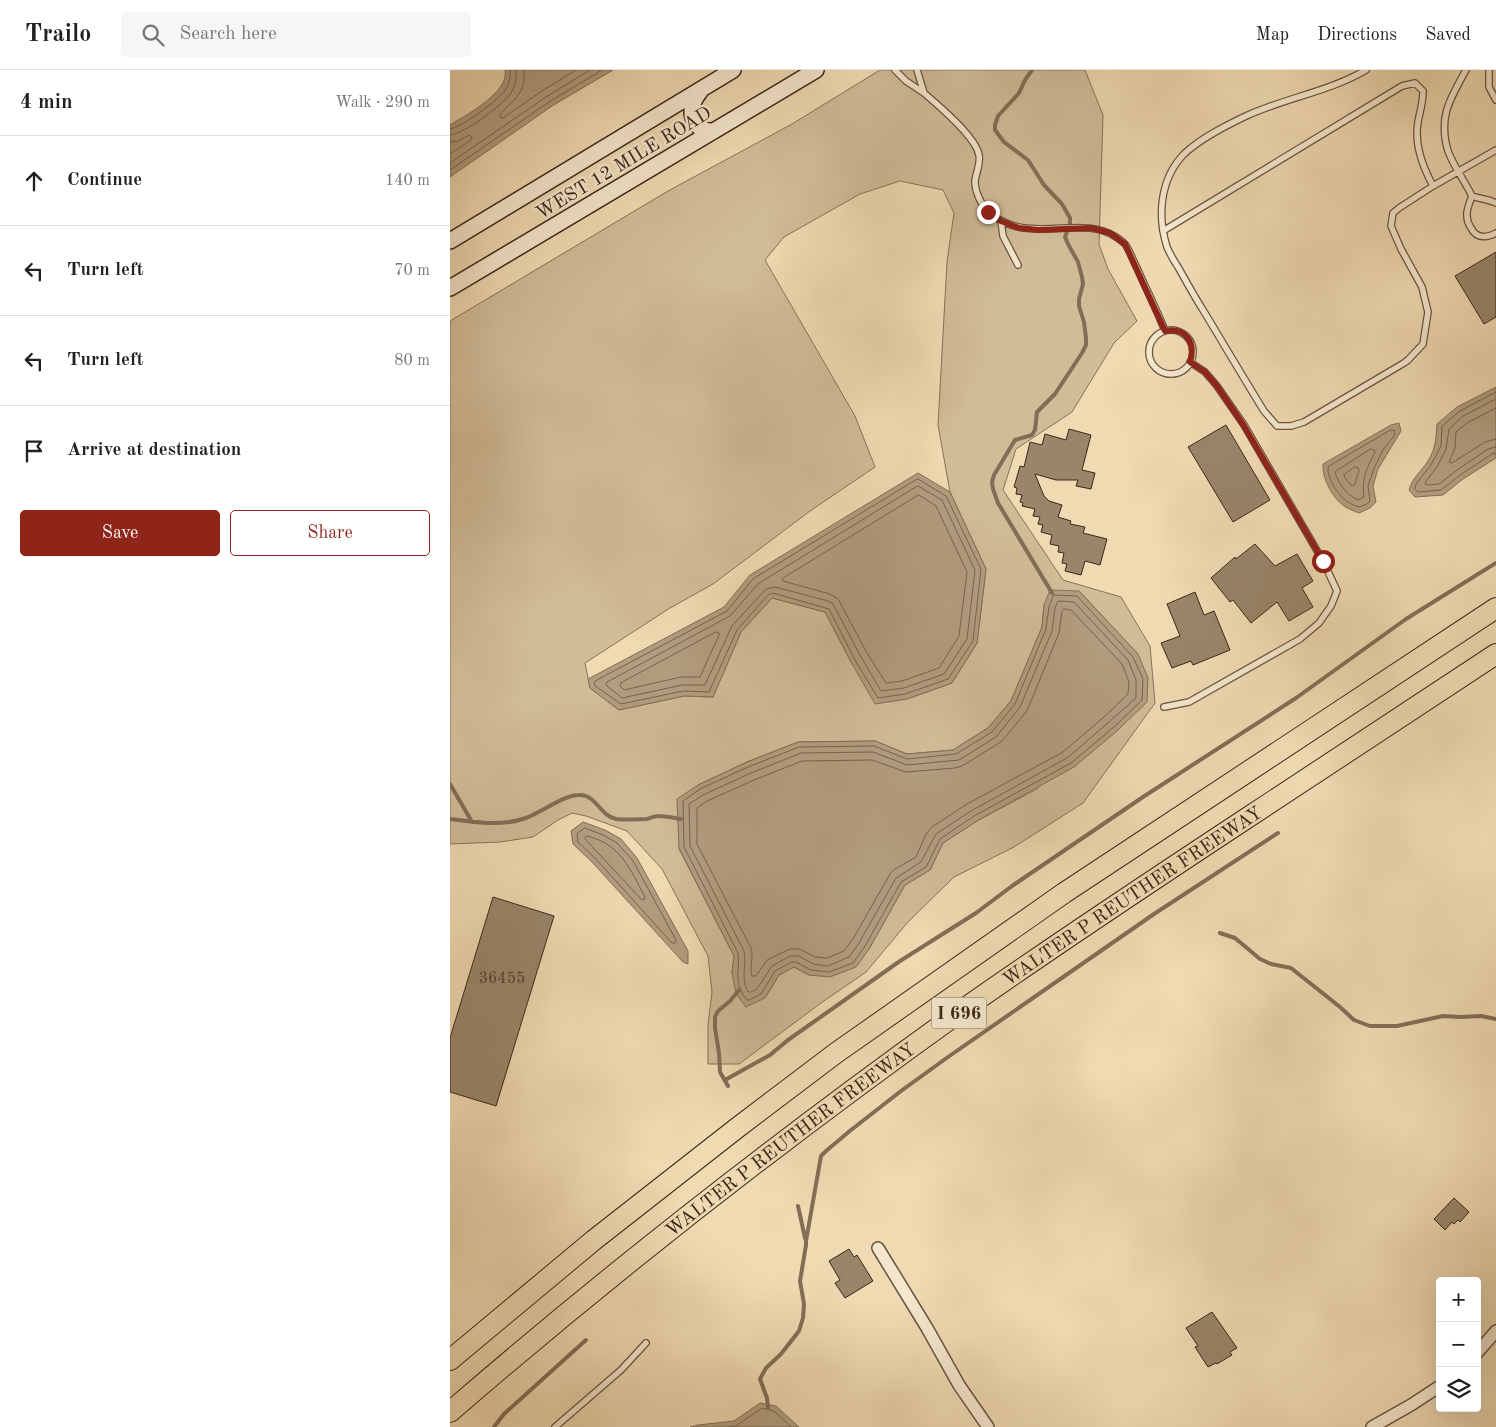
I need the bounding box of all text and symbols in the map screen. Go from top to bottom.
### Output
search box [121,12,471,57]
icon: search [139,21,167,49]
text: Trailo [25,23,91,47]
text: Search here [179,25,277,44]
text: Map [1256,26,1289,44]
text: Directions [1317,26,1397,44]
text: Saved [1425,26,1471,44]
text: 4 min [20,92,73,113]
text: Walk · 290 m [335,95,430,111]
street label: WEST 12 MILE ROAD [533,104,715,224]
icon: ahead [20,167,48,195]
text: Continue [67,171,142,190]
text: 140 m [385,173,430,189]
route end [977,201,1000,224]
icon: left [20,257,48,285]
text: Turn left [67,261,144,280]
text: 70 m [394,263,430,279]
icon: left [20,347,48,375]
text: Turn left [67,351,144,370]
text: 80 m [394,353,430,369]
icon: arrive [20,437,48,465]
text: Arrive at destination [67,441,241,460]
button: Save [20,510,220,556]
button: Share [230,510,430,556]
route start [1312,550,1335,573]
street label: WALTER P REUTHER FREEWAY [1000,804,1266,991]
house number: 36455 [479,971,525,987]
road number: I 696 [932,998,986,1028]
street label: WALTER P REUTHER FREEWAY [663,1040,919,1241]
map controls [1436,1277,1481,1412]
button: + [1436,1277,1481,1322]
button: − [1436,1322,1481,1367]
button: layers [1436,1367,1481,1412]

